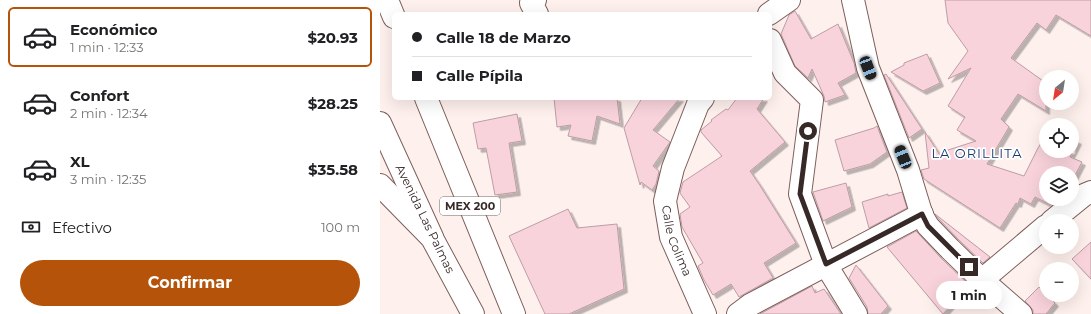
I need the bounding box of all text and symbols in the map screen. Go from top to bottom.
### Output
icon: car [22,19,58,55]
text: Económico [70,20,158,39]
text: $20.93 [307,28,358,47]
text: Calle 18 de Marzo [436,28,571,47]
text: 1 min · 12:33 [70,39,144,55]
car [858,55,878,81]
text: Calle Pípila [436,66,523,85]
north arrow [1039,70,1079,110]
map controls [1039,70,1079,302]
icon: car [22,85,58,121]
text: Confort [70,86,130,105]
text: $28.25 [308,94,358,113]
text: 2 min · 12:34 [70,105,148,121]
button: locate [1039,118,1079,158]
route start [799,122,817,140]
car [893,144,913,170]
district label: LA ORILLITA [931,145,1023,161]
icon: car [22,151,58,187]
text: XL [70,152,89,171]
text: $35.58 [308,160,358,179]
street label: Avenida Las Palmas [393,162,458,276]
button: layers [1039,166,1079,206]
text: 3 min · 12:35 [70,171,146,187]
road number: MEX 200 [440,197,500,215]
street label: Calle Colima [659,204,695,278]
button: + [1039,214,1079,254]
icon: cash [20,216,42,238]
text: Efectivo [52,218,112,237]
text: 100 m [321,219,360,235]
route end [960,258,978,276]
button: Confirmar [20,260,360,306]
button: − [1039,262,1079,302]
callout: 1 min [936,281,1002,309]
text: 1 min [951,287,987,303]

